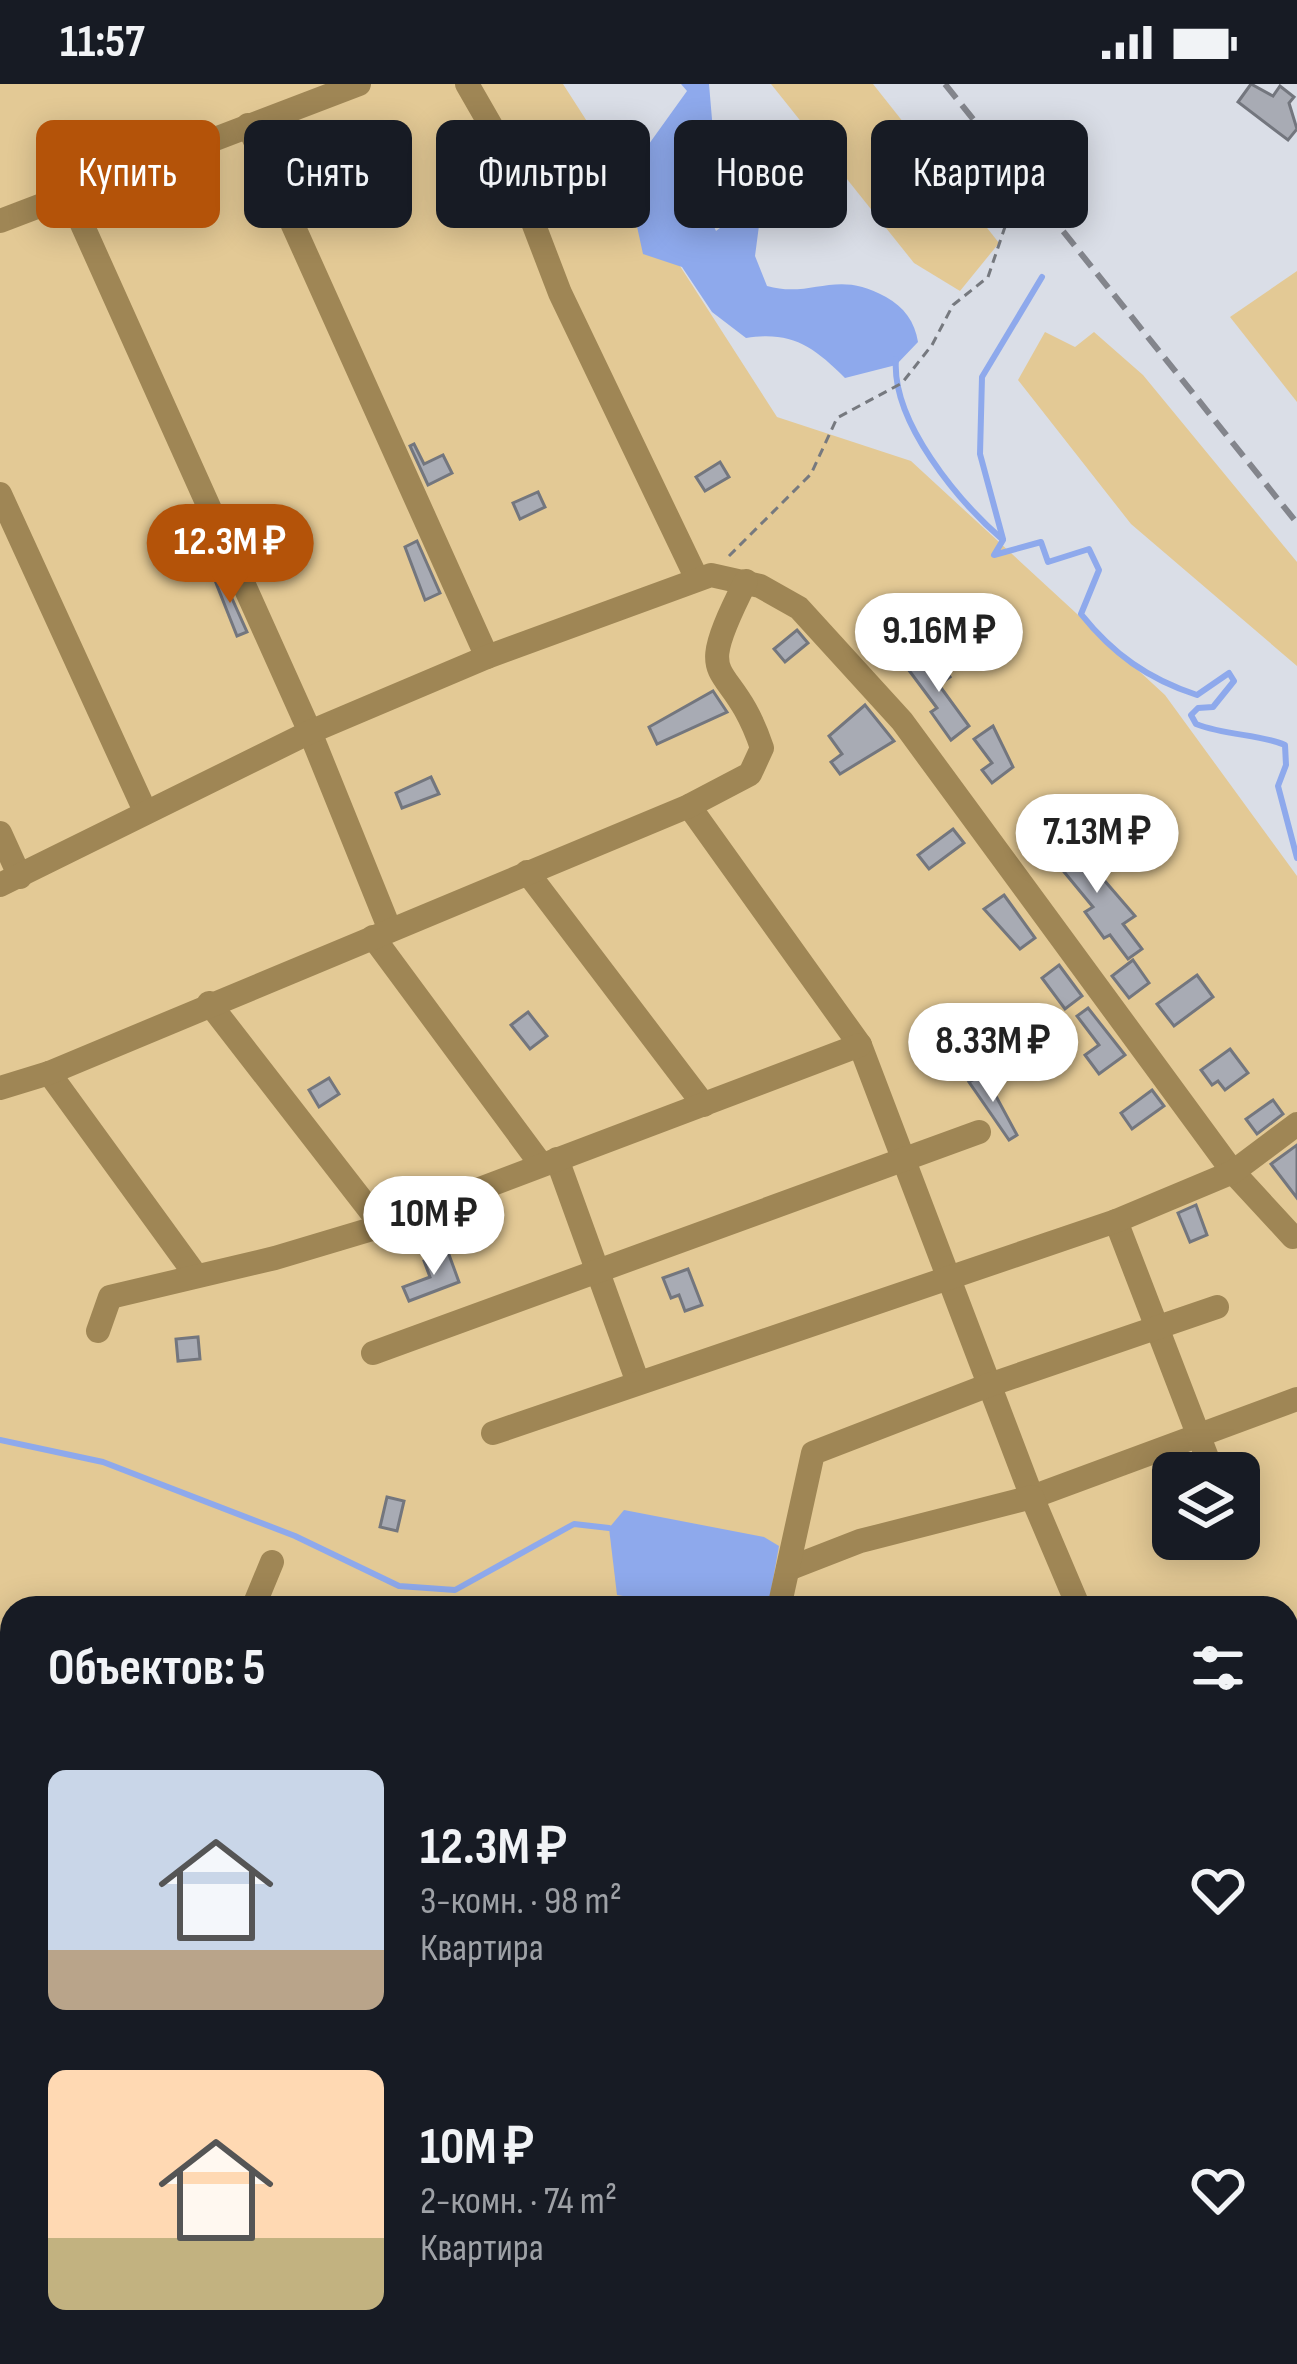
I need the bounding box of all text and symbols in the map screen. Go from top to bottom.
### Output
text: 11:57 [60,15,145,70]
chip: Купить [36,120,220,228]
chip: Снять [244,120,412,228]
chip: Фильтры [436,120,650,228]
chip: Новое [674,120,847,228]
chip: Квартира [871,120,1088,228]
pin: 12.3M ₽ [119,504,341,606]
text: 12.3M ₽ [174,519,286,566]
pin: 9.16M ₽ [828,593,1050,695]
text: 9.16M ₽ [882,608,996,655]
pin: 7.13M ₽ [986,794,1208,896]
text: 7.13M ₽ [1043,809,1151,856]
pin: 8.33M ₽ [882,1003,1104,1105]
text: 8.33M ₽ [935,1018,1051,1065]
pin: 10M ₽ [350,1176,518,1278]
text: 10M ₽ [390,1191,478,1238]
map controls [1152,1452,1260,1560]
button: layers [1152,1452,1260,1560]
icon: filters [1185,1635,1251,1701]
text: Объектов: 5 [48,1638,266,1699]
text: 12.3M ₽ [420,1817,567,1878]
icon: home [144,1818,288,1962]
icon: heart [1185,1857,1251,1923]
text: 3-комн. · 98 m² [420,1878,622,1925]
text: Квартира [420,1925,544,1972]
text: 10M ₽ [420,2117,534,2178]
icon: home [144,2118,288,2262]
icon: heart [1185,2157,1251,2223]
text: 2-комн. · 74 m² [420,2178,617,2225]
text: Квартира [420,2225,544,2272]

